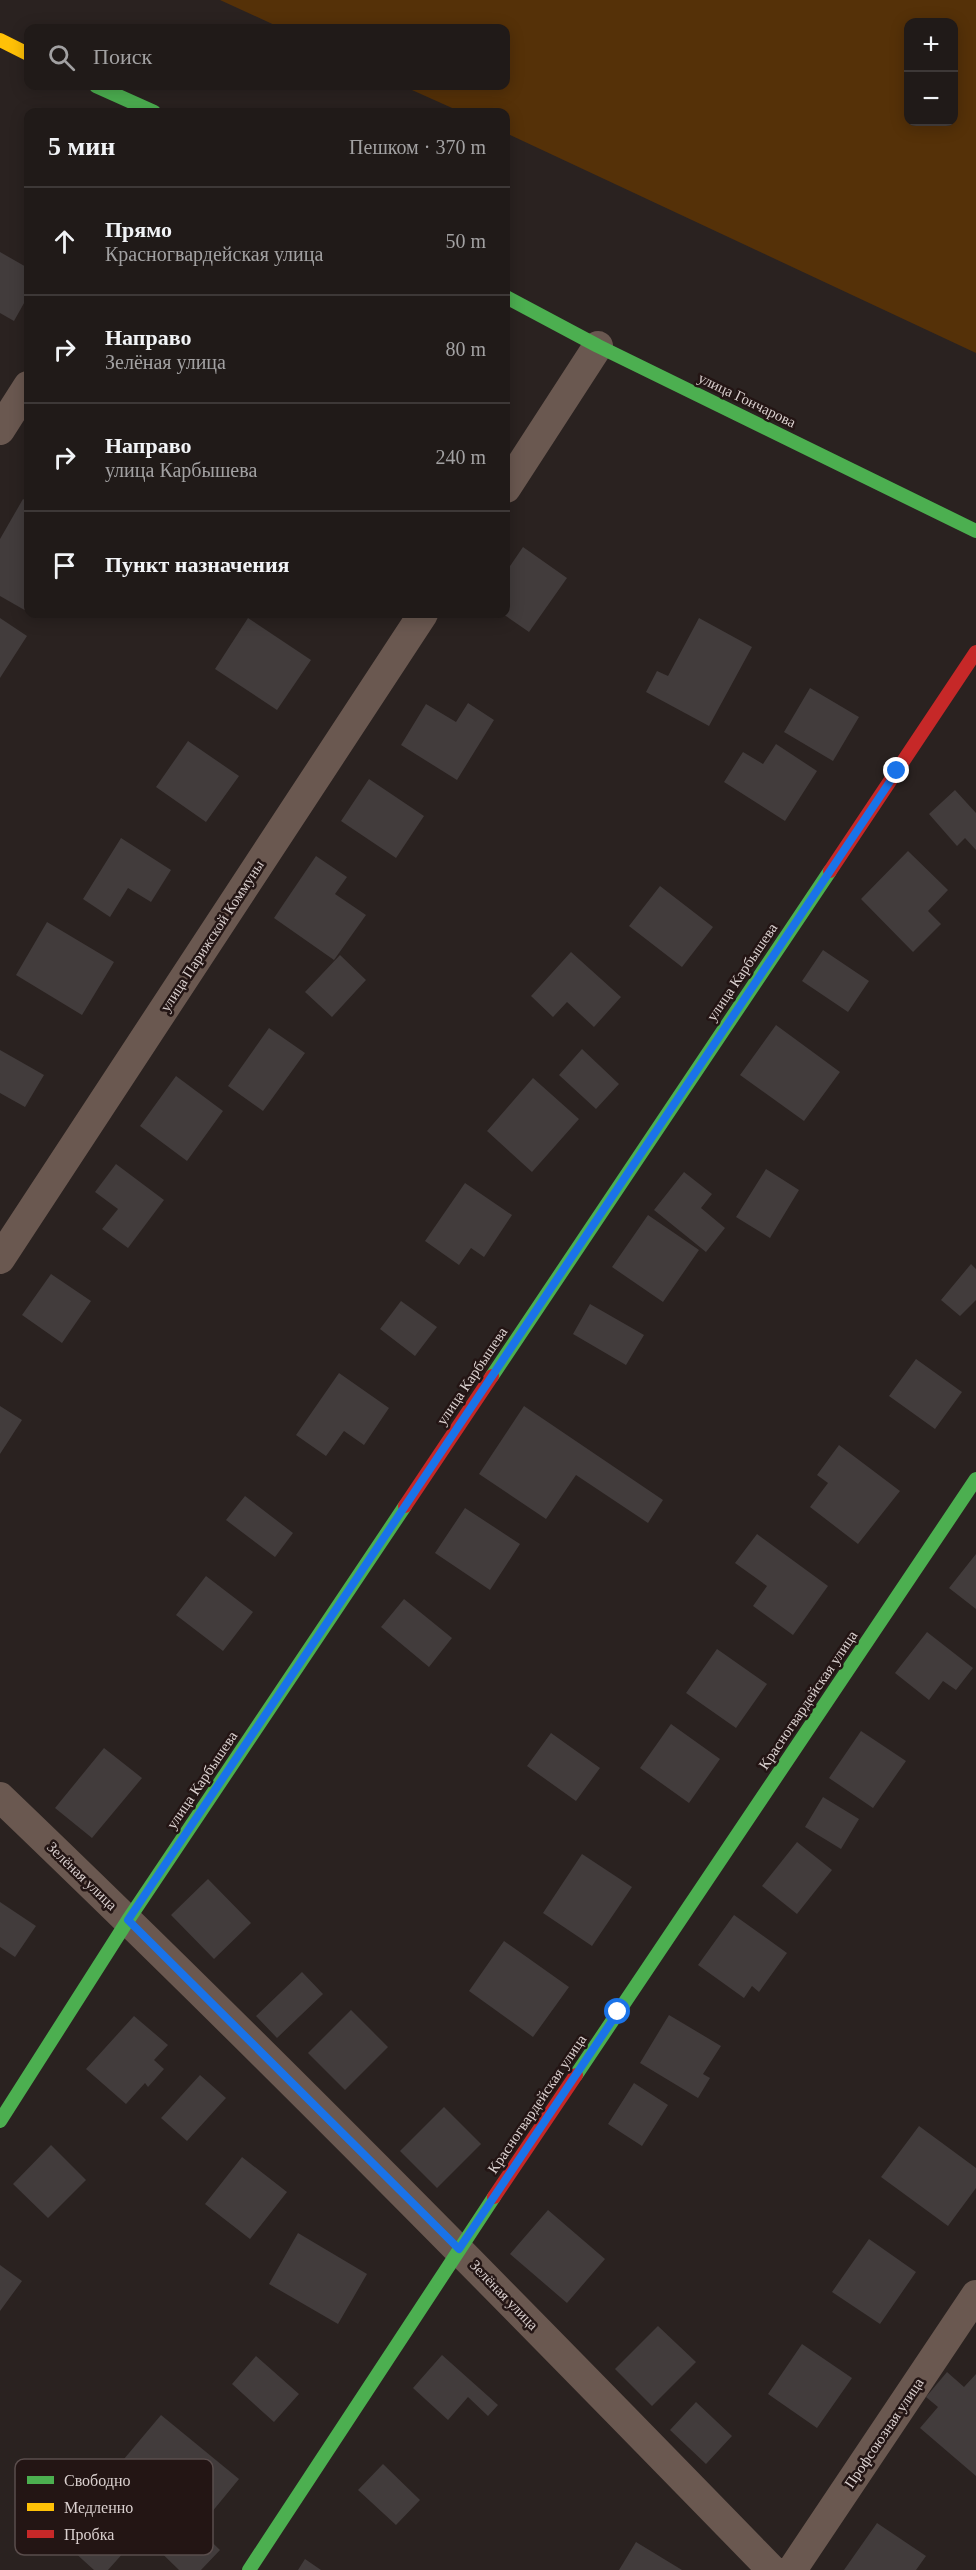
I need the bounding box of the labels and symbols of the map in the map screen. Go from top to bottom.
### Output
street label: улица Гончарова [696,369,799,431]
route end [883,757,909,783]
street label: улица Парижской Коммуны [157,857,267,1015]
street label: улица Карбышева [703,920,781,1024]
street label: улица Карбышева [433,1324,511,1428]
street label: Красногвардейская улица [756,1627,861,1772]
street label: улица Карбышева [163,1728,241,1832]
street label: Зелёная улица [44,1839,120,1913]
route start [604,1998,630,2024]
street label: Красногвардейская улица [485,2031,590,2176]
street label: Зелёная улица [467,2257,541,2333]
street label: Профсоюзная улица [841,2375,927,2491]
legend [15,2459,213,2555]
text: Свободно [64,2472,131,2490]
text: Медленно [64,2499,133,2517]
text: Пробка [64,2526,114,2544]

